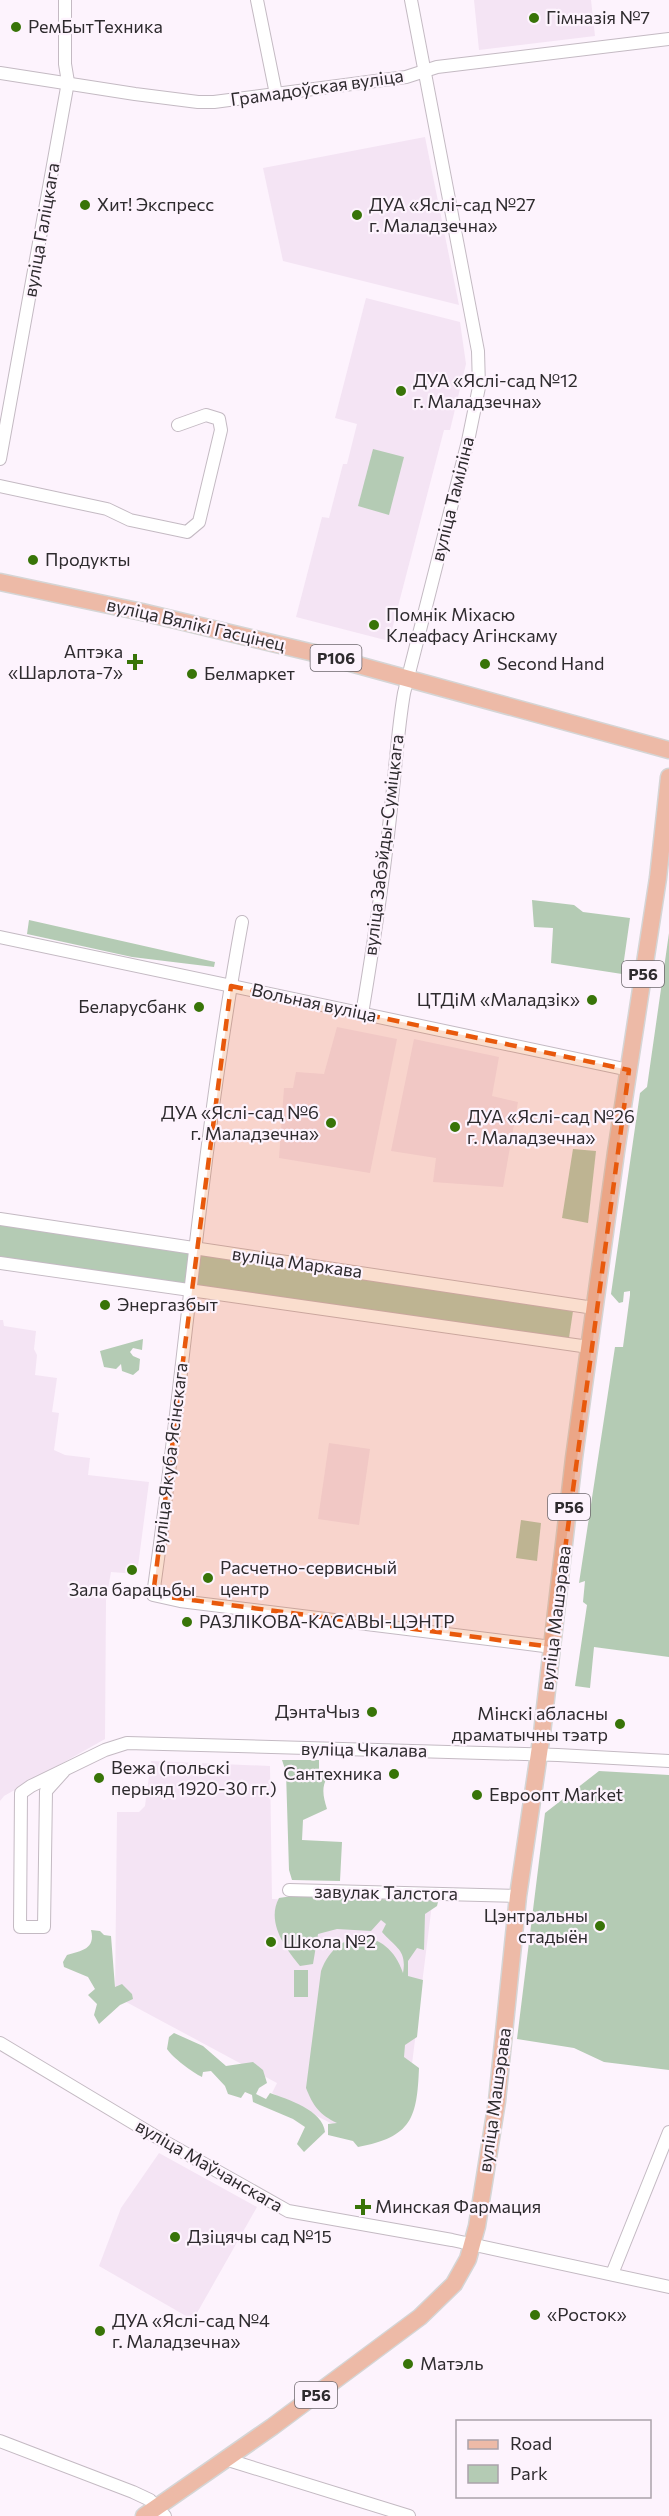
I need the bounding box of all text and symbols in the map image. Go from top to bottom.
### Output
place label: Гімназія №7 [546,6,650,28]
marker: Гімназія №7 [527,11,541,25]
place label: РемБытТехника [28,15,163,37]
marker: РемБытТехника [9,20,23,34]
street label: Грамадоўская вуліца [229,64,405,110]
street label: вуліца Галіцкага [18,161,64,299]
place label: Хит! Экспресс [97,193,214,215]
place label: ДУА «Яслі-сад №27 г. Маладзечна» [369,193,535,236]
marker: Хит! Экспресс [78,198,92,212]
marker: ДУА «Яслі-сад №27 г. Маладзечна» [350,208,364,222]
place label: ДУА «Яслі-сад №12 г. Маладзечна» [413,369,578,412]
marker: ДУА «Яслі-сад №12 г. Маладзечна» [394,384,408,398]
street label: вуліца Таміліна [426,434,478,563]
place label: Продукты [45,548,130,570]
marker: Продукты [26,553,40,567]
street label: вуліца Вялікі Гасцінец [105,593,288,655]
place label: Помнік Міхасю Клеафасу Агінскаму [386,603,558,646]
marker: Помнік Міхасю Клеафасу Агінскаму [367,618,381,632]
place label: Аптэка «Шарлота-7» [8,640,123,683]
road number: Р106 [310,645,362,671]
place label: Second Hand [497,652,604,674]
marker: Аптэка «Шарлота-7» [128,655,142,669]
marker: Second Hand [478,657,492,671]
place label: Белмаркет [204,662,296,684]
marker: Белмаркет [185,667,199,681]
street label: вуліца Забэйды-Суміцкага [359,733,408,957]
road number: Р56 [622,961,664,987]
street label: Вольная вуліца [250,978,379,1026]
place label: ЦТДіМ «Маладзік» [417,988,580,1010]
marker: ЦТДіМ «Маладзік» [585,993,599,1007]
place label: Беларусбанк [78,995,187,1017]
marker: Беларусбанк [192,1000,206,1014]
place label: ДУА «Яслі-сад №6 г. Маладзечна» [161,1101,319,1144]
place label: ДУА «Яслі-сад №26 г. Маладзечна» [467,1105,635,1148]
marker: ДУА «Яслі-сад №6 г. Маладзечна» [324,1116,338,1130]
marker: ДУА «Яслі-сад №26 г. Маладзечна» [448,1120,462,1134]
street label: вуліца Маркава [231,1242,364,1282]
place label: Энергазбыт [117,1293,219,1315]
marker: Энергазбыт [98,1298,112,1312]
street label: вуліца Якуба Ясінскага [146,1361,192,1555]
road number: Р56 [548,1494,590,1520]
street label: вуліца Машэрава [535,1544,575,1691]
place label: Расчетно-сервисный центр [220,1556,397,1599]
marker: Зала барацьбы [125,1563,139,1577]
marker: Расчетно-сервисный центр [201,1571,215,1585]
place label: Зала барацьбы [69,1578,195,1600]
place label: РАЗЛІКОВА-КАСАВЫ-ЦЭНТР [199,1610,455,1632]
marker: РАЗЛІКОВА-КАСАВЫ-ЦЭНТР [180,1615,194,1629]
place label: ДэнтаЧыз [275,1700,360,1722]
place label: Мінскі абласны драматычны тэатр [452,1702,608,1745]
marker: ДэнтаЧыз [365,1705,379,1719]
marker: Мінскі абласны драматычны тэатр [613,1717,627,1731]
street label: вуліца Чкалава [301,1737,427,1761]
place label: Вежа (польскі перыяд 1920-30 гг.) [111,1756,277,1799]
place label: Сантехника [283,1762,382,1784]
marker: Сантехника [387,1767,401,1781]
marker: Вежа (польскі перыяд 1920-30 гг.) [92,1771,106,1785]
place label: Евроопт Market [489,1783,623,1805]
marker: Евроопт Market [470,1788,484,1802]
street label: завулак Талстога [314,1880,458,1904]
place label: Цэнтральны стадыён [484,1904,588,1947]
marker: Цэнтральны стадыён [593,1919,607,1933]
place label: Школа №2 [283,1930,376,1952]
marker: Школа №2 [264,1935,278,1949]
street label: вуліца Машэрава [473,2026,515,2173]
street label: вуліца Маўчанскага [132,2114,287,2216]
place label: Минская Фармация [375,2195,541,2217]
marker: Минская Фармация [356,2200,370,2214]
place label: Дзіцячы сад №15 [187,2225,332,2247]
marker: Дзіцячы сад №15 [168,2230,182,2244]
place label: «Росток» [547,2303,627,2325]
marker: «Росток» [528,2308,542,2322]
place label: ДУА «Яслі-сад №4 г. Маладзечна» [112,2309,270,2352]
marker: ДУА «Яслі-сад №4 г. Маладзечна» [93,2324,107,2338]
place label: Матэль [420,2352,483,2374]
marker: Матэль [401,2357,415,2371]
road number: Р56 [295,2382,337,2408]
legend [456,2420,651,2498]
text: Road [510,2432,552,2454]
text: Park [510,2462,548,2484]

